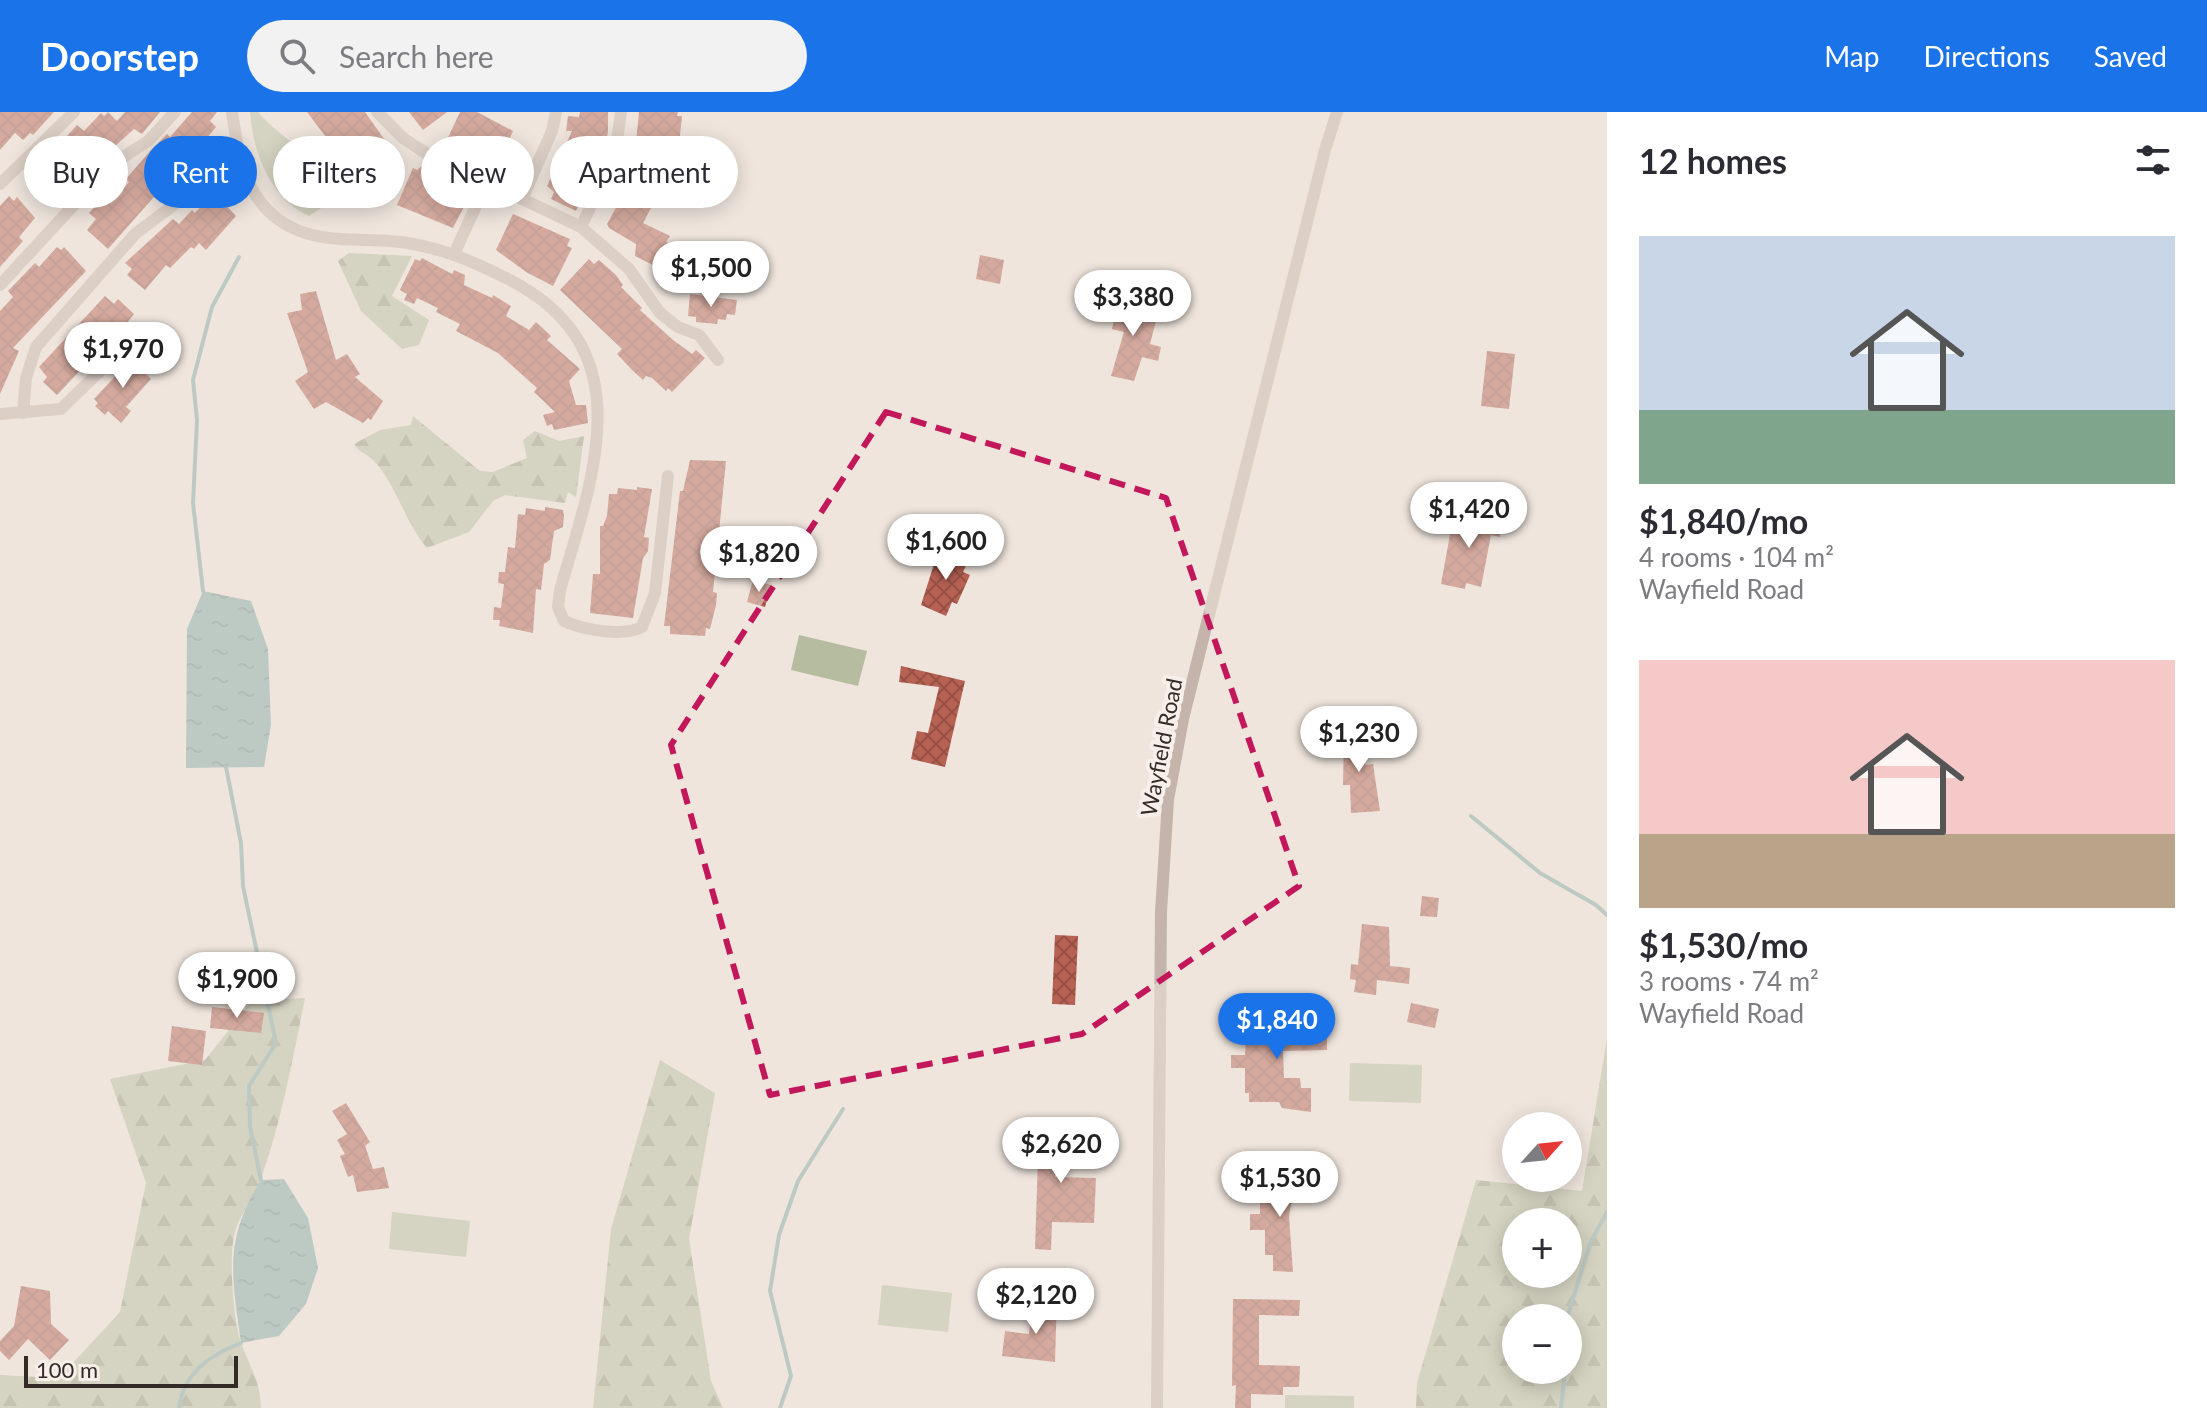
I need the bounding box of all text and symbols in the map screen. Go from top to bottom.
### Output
search box [247,20,807,92]
text: Doorstep [40,33,199,79]
icon: search [275,34,319,78]
text: Search here [339,38,494,74]
text: Map [1824,39,1879,73]
text: Directions [1923,39,2050,73]
text: Saved [2094,39,2167,73]
chip: Buy [24,136,128,208]
chip: Rent [144,136,257,208]
chip: Filters [273,136,405,208]
chip: New [421,136,534,208]
chip: Apartment [550,136,738,208]
icon: filters [2131,138,2175,182]
text: 12 homes [1639,140,1787,181]
pin: $1,500 [646,241,776,309]
text: $1,500 [670,251,752,283]
pin: $3,380 [1068,270,1198,338]
text: $3,380 [1092,280,1174,312]
icon: home [1835,288,1979,432]
pin: $1,970 [58,322,188,390]
text: $1,970 [82,332,164,364]
pin: $1,420 [1404,482,1534,550]
text: $1,420 [1428,492,1510,524]
text: $1,840/mo [1639,500,1808,541]
pin: $1,600 [881,514,1011,582]
text: $1,600 [905,524,987,556]
pin: $1,820 [694,526,824,594]
text: $1,820 [718,536,800,568]
text: 4 rooms · 104 m² [1639,541,1834,573]
text: Wayfield Road [1639,573,1804,605]
street label: Wayfield Road [1134,676,1188,818]
pin: $1,230 [1294,706,1424,774]
icon: home [1835,712,1979,856]
text: $1,230 [1318,716,1400,748]
text: $1,530/mo [1639,924,1808,965]
pin: $1,900 [172,952,302,1020]
text: $1,900 [196,962,278,994]
text: 3 rooms · 74 m² [1639,965,1819,997]
pin: $1,840 [1212,993,1342,1061]
text: Wayfield Road [1639,997,1804,1029]
text: $1,840 [1236,1003,1318,1035]
north arrow [1502,1112,1582,1192]
map controls [1502,1112,1582,1384]
pin: $2,620 [996,1117,1126,1185]
text: $2,620 [1020,1127,1102,1159]
pin: $1,530 [1215,1151,1345,1219]
text: $1,530 [1239,1161,1321,1193]
button: + [1502,1208,1582,1288]
pin: $2,120 [971,1268,1101,1336]
text: $2,120 [995,1278,1077,1310]
button: − [1502,1304,1582,1384]
scale bar [24,1352,238,1388]
text: 100 m [36,1356,98,1383]

